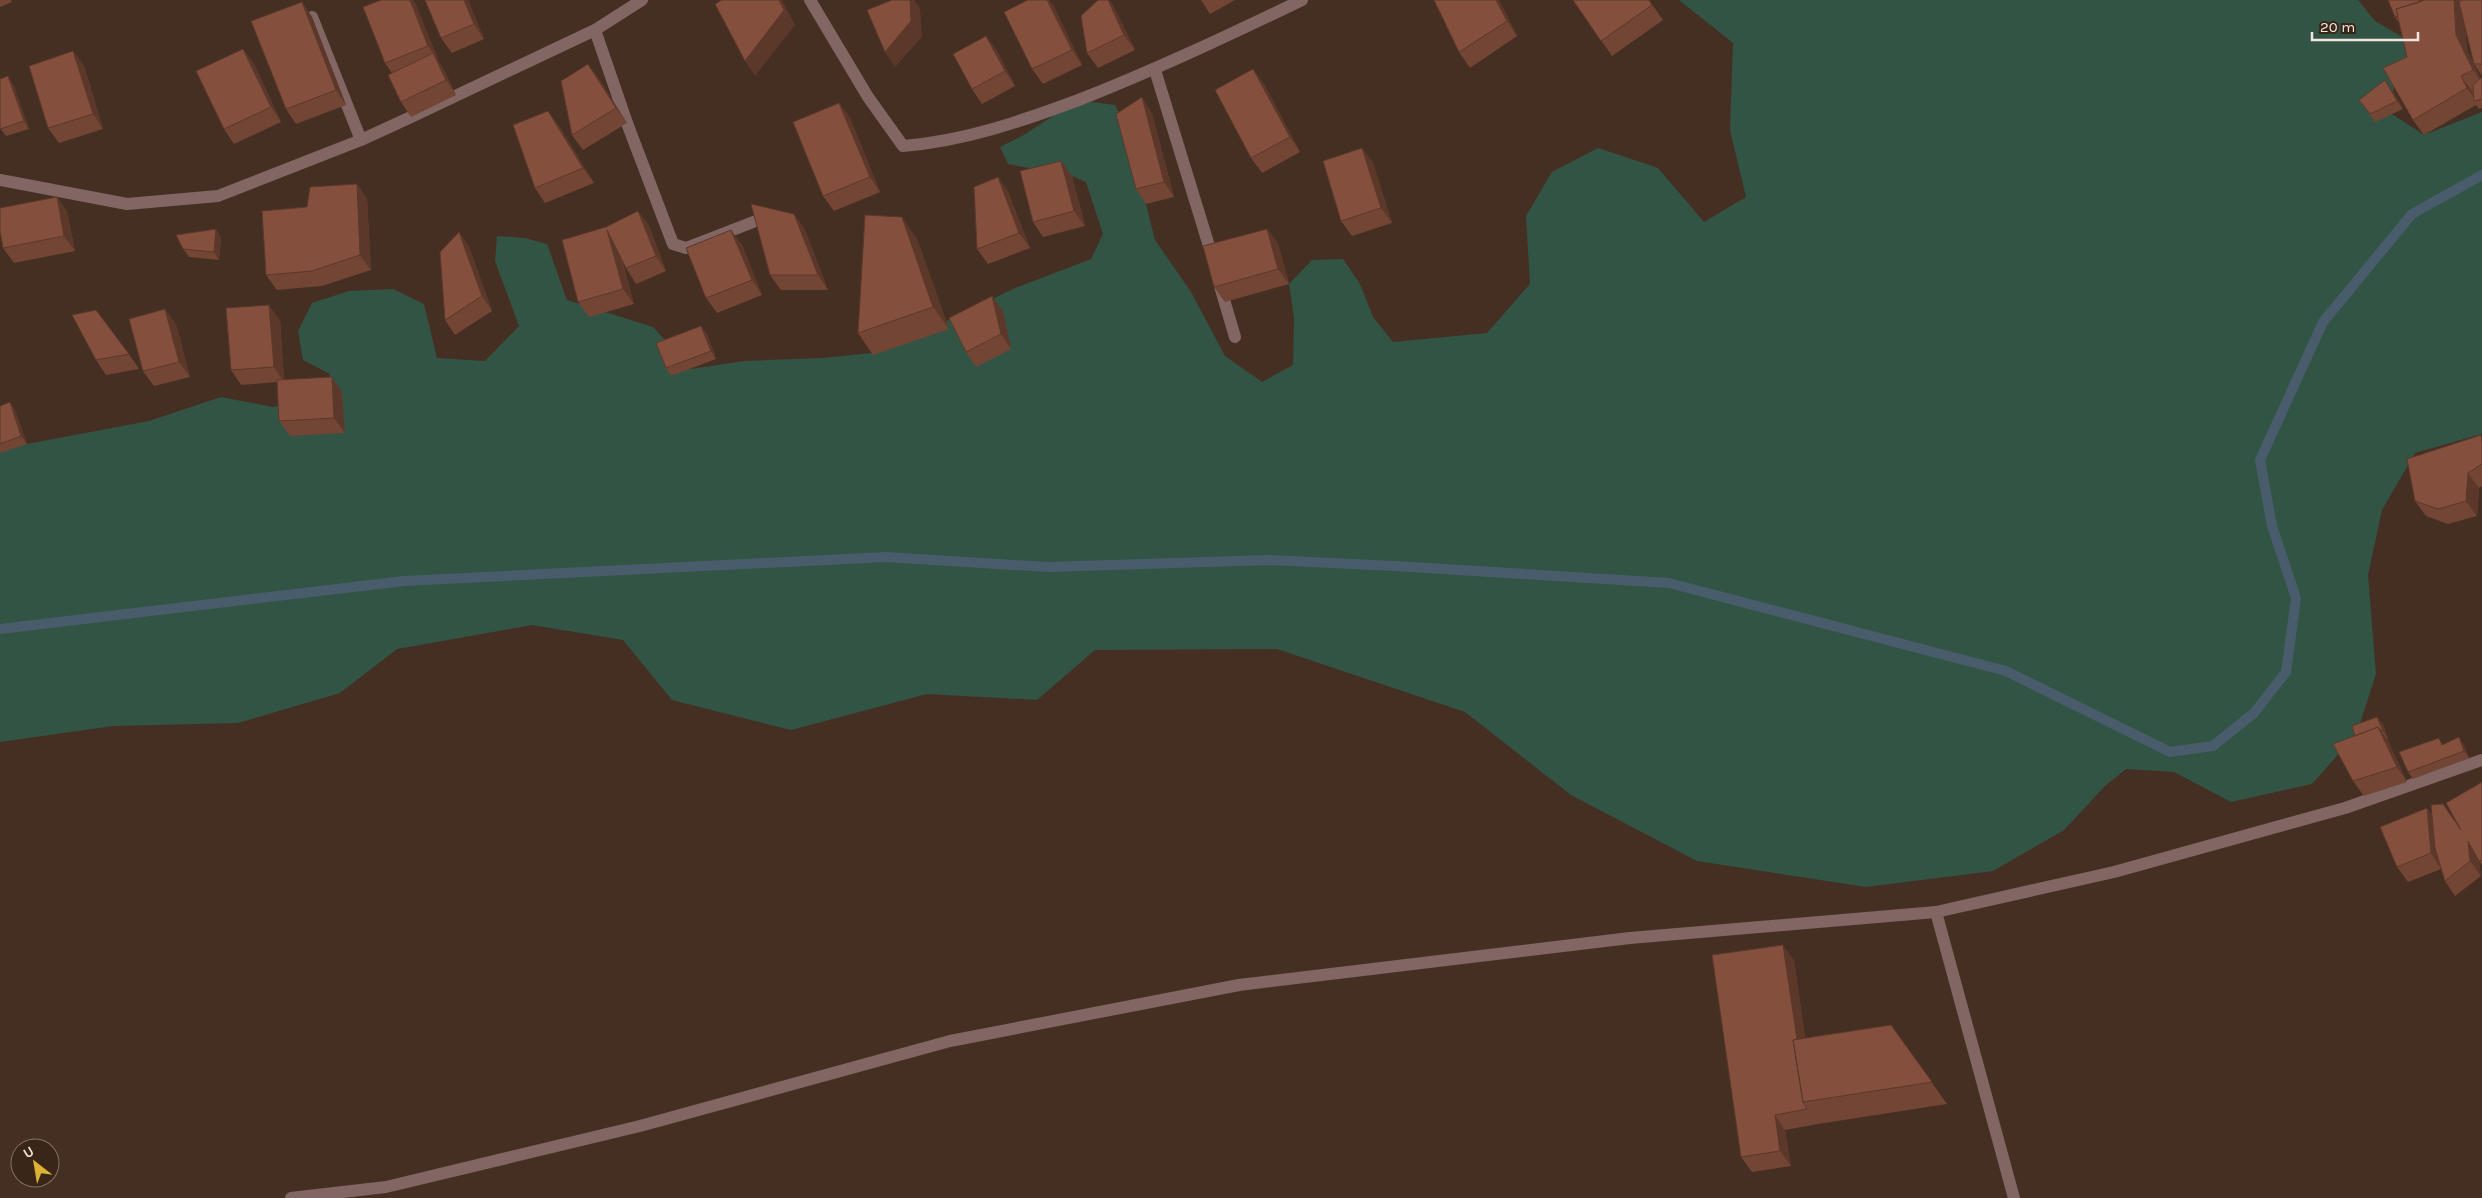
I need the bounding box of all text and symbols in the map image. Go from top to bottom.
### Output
scale bar [2312,10,2418,42]
text: 20 m [2320,18,2355,36]
north arrow [10,1138,60,1188]
text: U [20,1143,37,1162]

